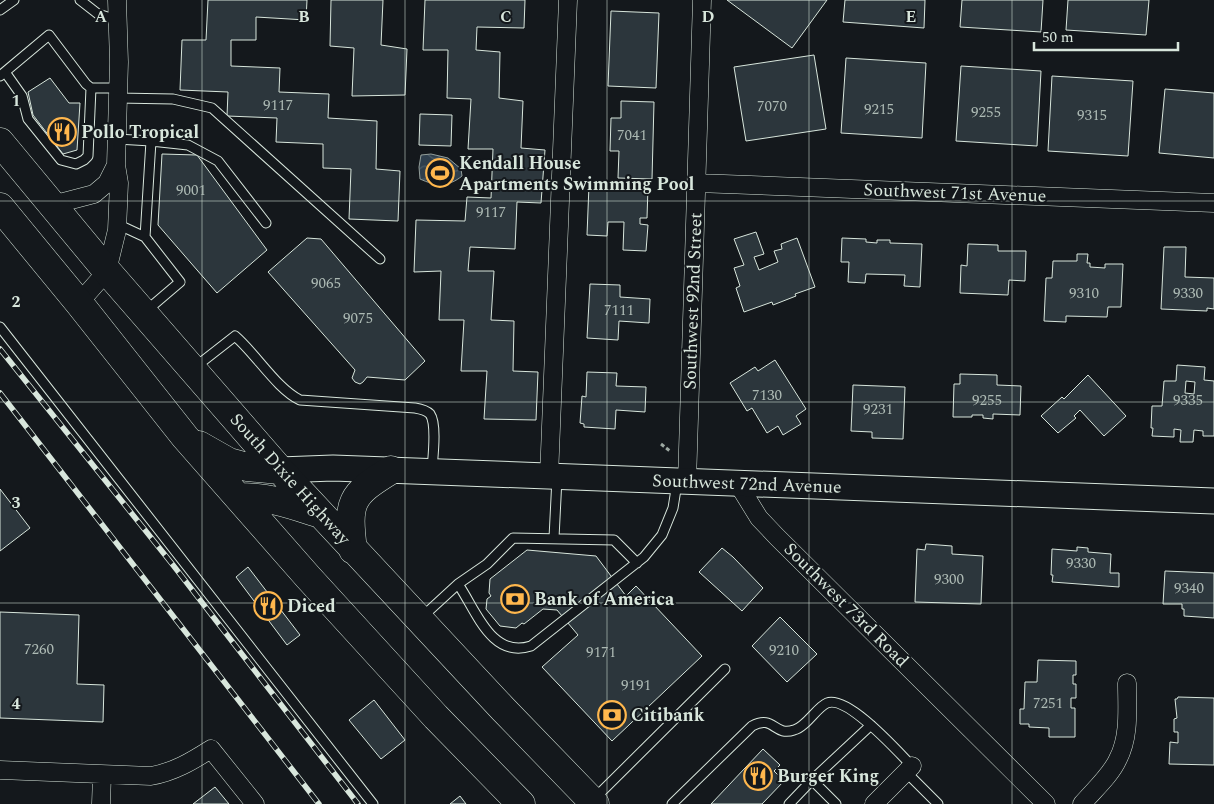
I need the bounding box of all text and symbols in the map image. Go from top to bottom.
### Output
text: A [95,5,108,29]
text: B [298,5,310,29]
text: C [500,5,512,29]
text: D [702,5,715,29]
text: E [906,5,916,29]
scale bar [1034,20,1178,52]
text: 50 m [1042,26,1074,49]
text: 1 [12,89,20,113]
house number: 9117 [263,94,293,117]
house number: 7070 [757,95,787,118]
house number: 9215 [864,98,894,121]
house number: 9255 [971,101,1001,124]
house number: 9315 [1077,104,1107,127]
restaurant icon: Pollo Tropical [47,117,77,147]
place label: Pollo Tropical [81,119,199,146]
house number: 7041 [617,124,647,147]
place label: Kendall House Apartments Swimming Pool [459,150,695,198]
sports icon: Kendall House Apartments Swimming Pool [425,158,455,188]
street label: Southwest 71st Avenue [863,176,1047,210]
house number: 9001 [176,179,206,202]
house number: 9117 [476,201,506,224]
street label: Southwest 92nd Street [676,212,710,390]
house number: 9065 [311,272,341,295]
house number: 9310 [1069,282,1099,305]
house number: 9330 [1173,282,1203,305]
text: 2 [12,290,21,314]
house number: 7111 [604,299,634,322]
house number: 9075 [343,307,373,330]
house number: 7130 [752,384,782,407]
house number: 9255 [972,389,1002,412]
house number: 9335 [1173,389,1203,412]
house number: 9231 [863,398,893,421]
street label: South Dixie Highway [223,407,358,552]
street label: Southwest 72nd Avenue [652,467,842,501]
text: 3 [12,491,21,515]
street label: Southwest 73rd Road [777,536,915,674]
house number: 9330 [1066,552,1096,575]
house number: 9300 [934,568,964,591]
house number: 9340 [1174,577,1204,600]
bank icon: Bank of America [500,584,530,614]
place label: Bank of America [534,586,675,613]
restaurant icon: Diced [253,591,283,621]
place label: Diced [287,593,336,620]
house number: 7260 [24,638,54,661]
house number: 9210 [769,639,799,662]
house number: 9171 [586,641,616,664]
house number: 9191 [621,674,651,697]
text: 4 [12,692,21,716]
house number: 7251 [1033,692,1063,715]
bank icon: Citibank [597,700,627,730]
place label: Citibank [631,702,705,729]
restaurant icon: Burger King [743,761,773,791]
place label: Burger King [777,763,879,790]

